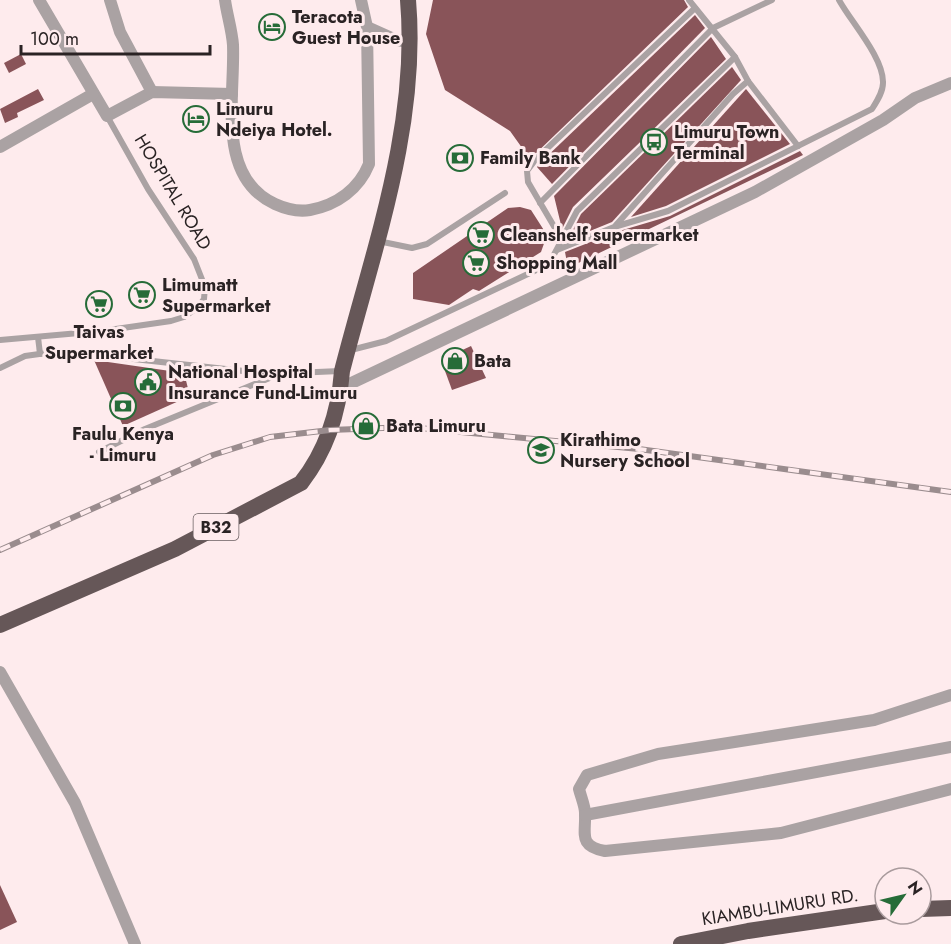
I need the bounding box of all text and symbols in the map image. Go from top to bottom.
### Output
place label: Teracota Guest House [292,4,400,51]
hotel icon: Teracota Guest House [257,12,287,42]
scale bar [21,18,210,56]
text: 100 m [30,26,79,52]
place label: Limuru Ndeiya Hotel. [216,96,333,143]
hotel icon: Limuru Ndeiya Hotel. [181,104,211,134]
place label: Limuru Town Terminal [674,119,779,166]
bus stop icon: Limuru Town Terminal [639,127,669,157]
street label: HOSPITAL ROAD [128,129,218,255]
bank icon: Family Bank [445,143,475,173]
place label: Family Bank [480,145,581,171]
supermarket icon: Cleanshelf supermarket [466,220,496,250]
place label: Cleanshelf supermarket [500,222,699,248]
supermarket icon: Shopping Mall [461,248,491,278]
place label: Shopping Mall [496,250,617,276]
place label: Limumatt Supermarket [162,272,271,319]
supermarket icon: Limumatt Supermarket [127,280,157,310]
supermarket icon: Taivas Supermarket [84,289,114,319]
place label: Taivas Supermarket [45,319,153,366]
shop icon: Bata [440,346,470,376]
place label: Bata [474,348,511,374]
place label: National Hospital Insurance Fund-Limuru [168,359,357,406]
public building icon: National Hospital Insurance Fund-Limuru [133,367,163,397]
bank icon: Faulu Kenya - Limuru [108,391,138,421]
shop icon: Bata Limuru [351,411,381,441]
place label: Bata Limuru [386,413,486,439]
place label: Faulu Kenya - Limuru [72,421,174,468]
place label: Kirathimo Nursery School [560,427,690,474]
school or university icon: Kirathimo Nursery School [526,435,556,465]
road number: B32 [194,514,238,540]
north arrow [873,866,933,926]
text: N [902,876,928,900]
street label: KIAMBU-LIMURU RD. [700,882,860,932]

